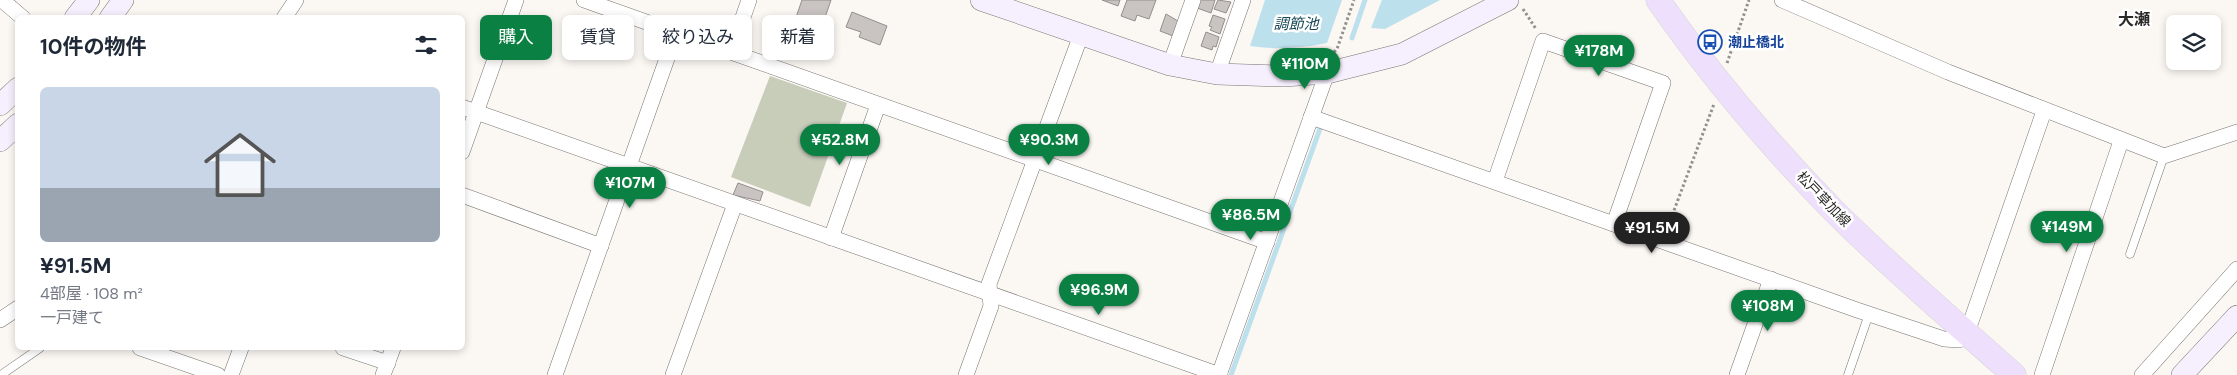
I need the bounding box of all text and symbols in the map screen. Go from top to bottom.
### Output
district label: 大瀬 [2118,9,2150,30]
water label: 調節池 [1273,14,1320,34]
chip: 購入 [480,15,552,60]
chip: 賃貸 [562,15,634,60]
chip: 絞り込み [644,15,752,60]
chip: 新着 [762,15,834,60]
map controls [2166,15,2221,70]
button: layers [2166,15,2221,70]
bus stop icon: 潮止橋北 [1697,29,1723,55]
icon: filters [412,31,440,59]
text: 10件の物件 [40,33,146,61]
place label: 潮止橋北 [1728,33,1784,51]
pin: ¥178M [1564,34,1634,77]
text: ¥178M [1574,40,1624,61]
pin: ¥110M [1270,48,1340,90]
text: ¥110M [1281,53,1329,74]
icon: home [195,120,285,210]
pin: ¥52.8M [799,124,881,166]
pin: ¥90.3M [1008,124,1090,166]
text: ¥52.8M [811,129,869,150]
text: ¥90.3M [1019,129,1079,150]
pin: ¥107M [595,166,665,209]
street label: 松戸草加線 [1793,168,1855,230]
text: ¥107M [605,172,655,193]
pin: ¥86.5M [1210,198,1292,241]
text: ¥86.5M [1222,204,1280,225]
pin: ¥149M [2032,210,2102,253]
pin: ¥91.5M [1611,212,1693,254]
text: ¥149M [2042,216,2092,237]
text: ¥91.5M [1625,217,1679,238]
text: ¥91.5M [40,252,111,280]
pin: ¥96.9M [1058,274,1140,316]
text: ¥96.9M [1070,279,1128,300]
text: 4部屋 · 108 m² [40,283,143,304]
pin: ¥108M [1733,290,1803,332]
text: ¥108M [1742,295,1794,316]
text: 一戸建て [40,307,104,328]

